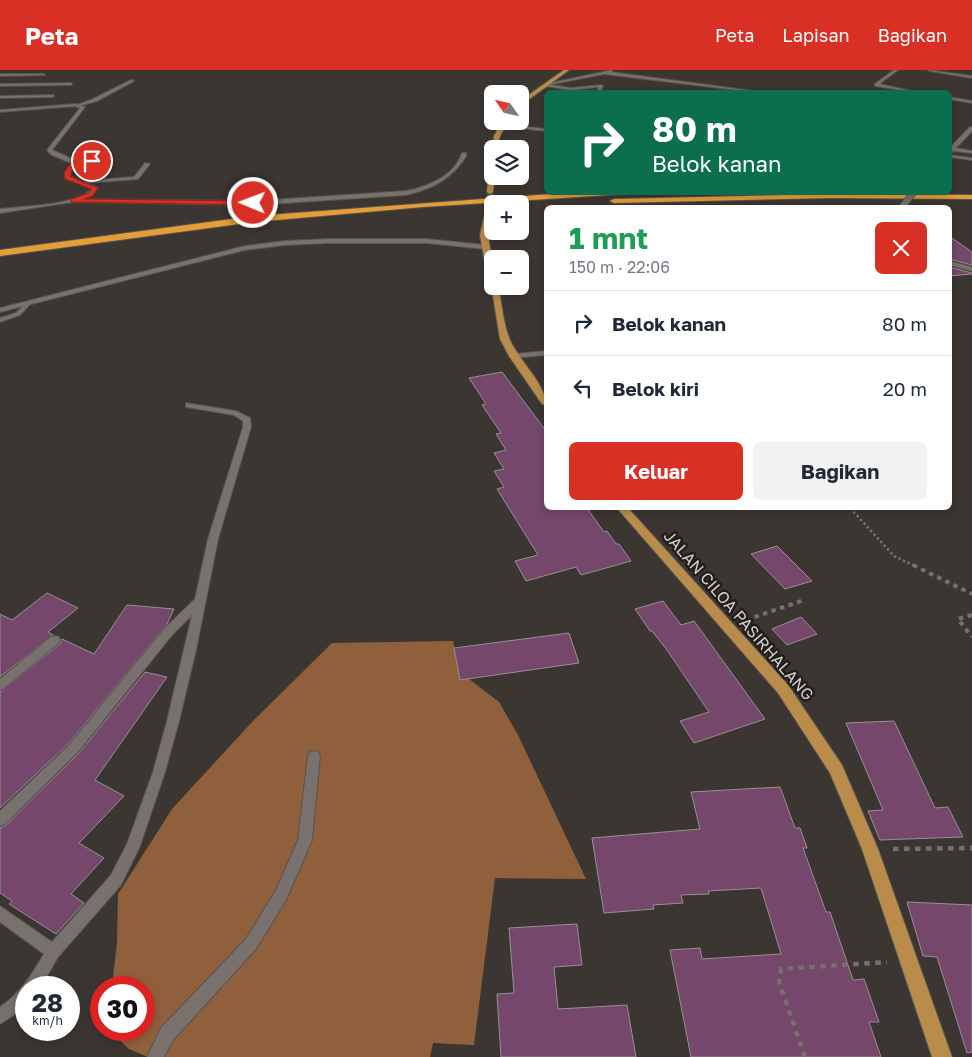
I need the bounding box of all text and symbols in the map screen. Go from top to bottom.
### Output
text: Peta [25,21,78,50]
text: Peta [715,24,754,46]
text: Lapisan [782,24,850,46]
text: Bagikan [878,24,947,46]
north arrow [484,85,529,130]
map controls [484,85,529,295]
text: 80 m [652,108,737,150]
icon: right [569,110,634,175]
pin [71,140,113,182]
button: layers [484,140,529,185]
icon: arrive [78,147,106,175]
text: Belok kanan [652,150,782,177]
position arrow [226,176,278,228]
button: + [484,195,529,240]
text: 1 mnt [569,220,648,256]
button: close [875,222,927,274]
button: − [484,250,529,295]
text: 150 m · 22:06 [569,257,670,277]
icon: right [569,309,597,337]
text: Belok kanan [612,312,726,335]
text: 80 m [882,312,927,335]
icon: left [569,374,597,402]
text: Belok kiri [612,377,699,400]
text: 20 m [883,377,927,400]
button: Keluar [569,442,743,500]
button: Bagikan [753,442,927,500]
street label: JALAN CILOA PASIRHALANG [660,526,818,704]
speed limit sign: 30 [90,976,155,1041]
text: 28 [32,987,63,1018]
text: km/h [32,1013,63,1028]

